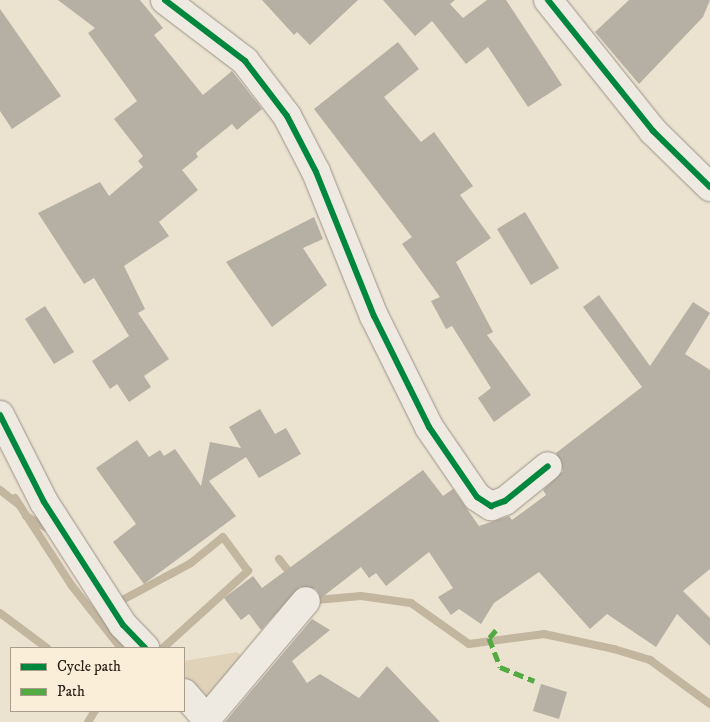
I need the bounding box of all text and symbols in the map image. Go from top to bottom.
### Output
legend [10,647,185,712]
text: Cycle path [57,657,121,676]
text: Path [57,682,85,701]

